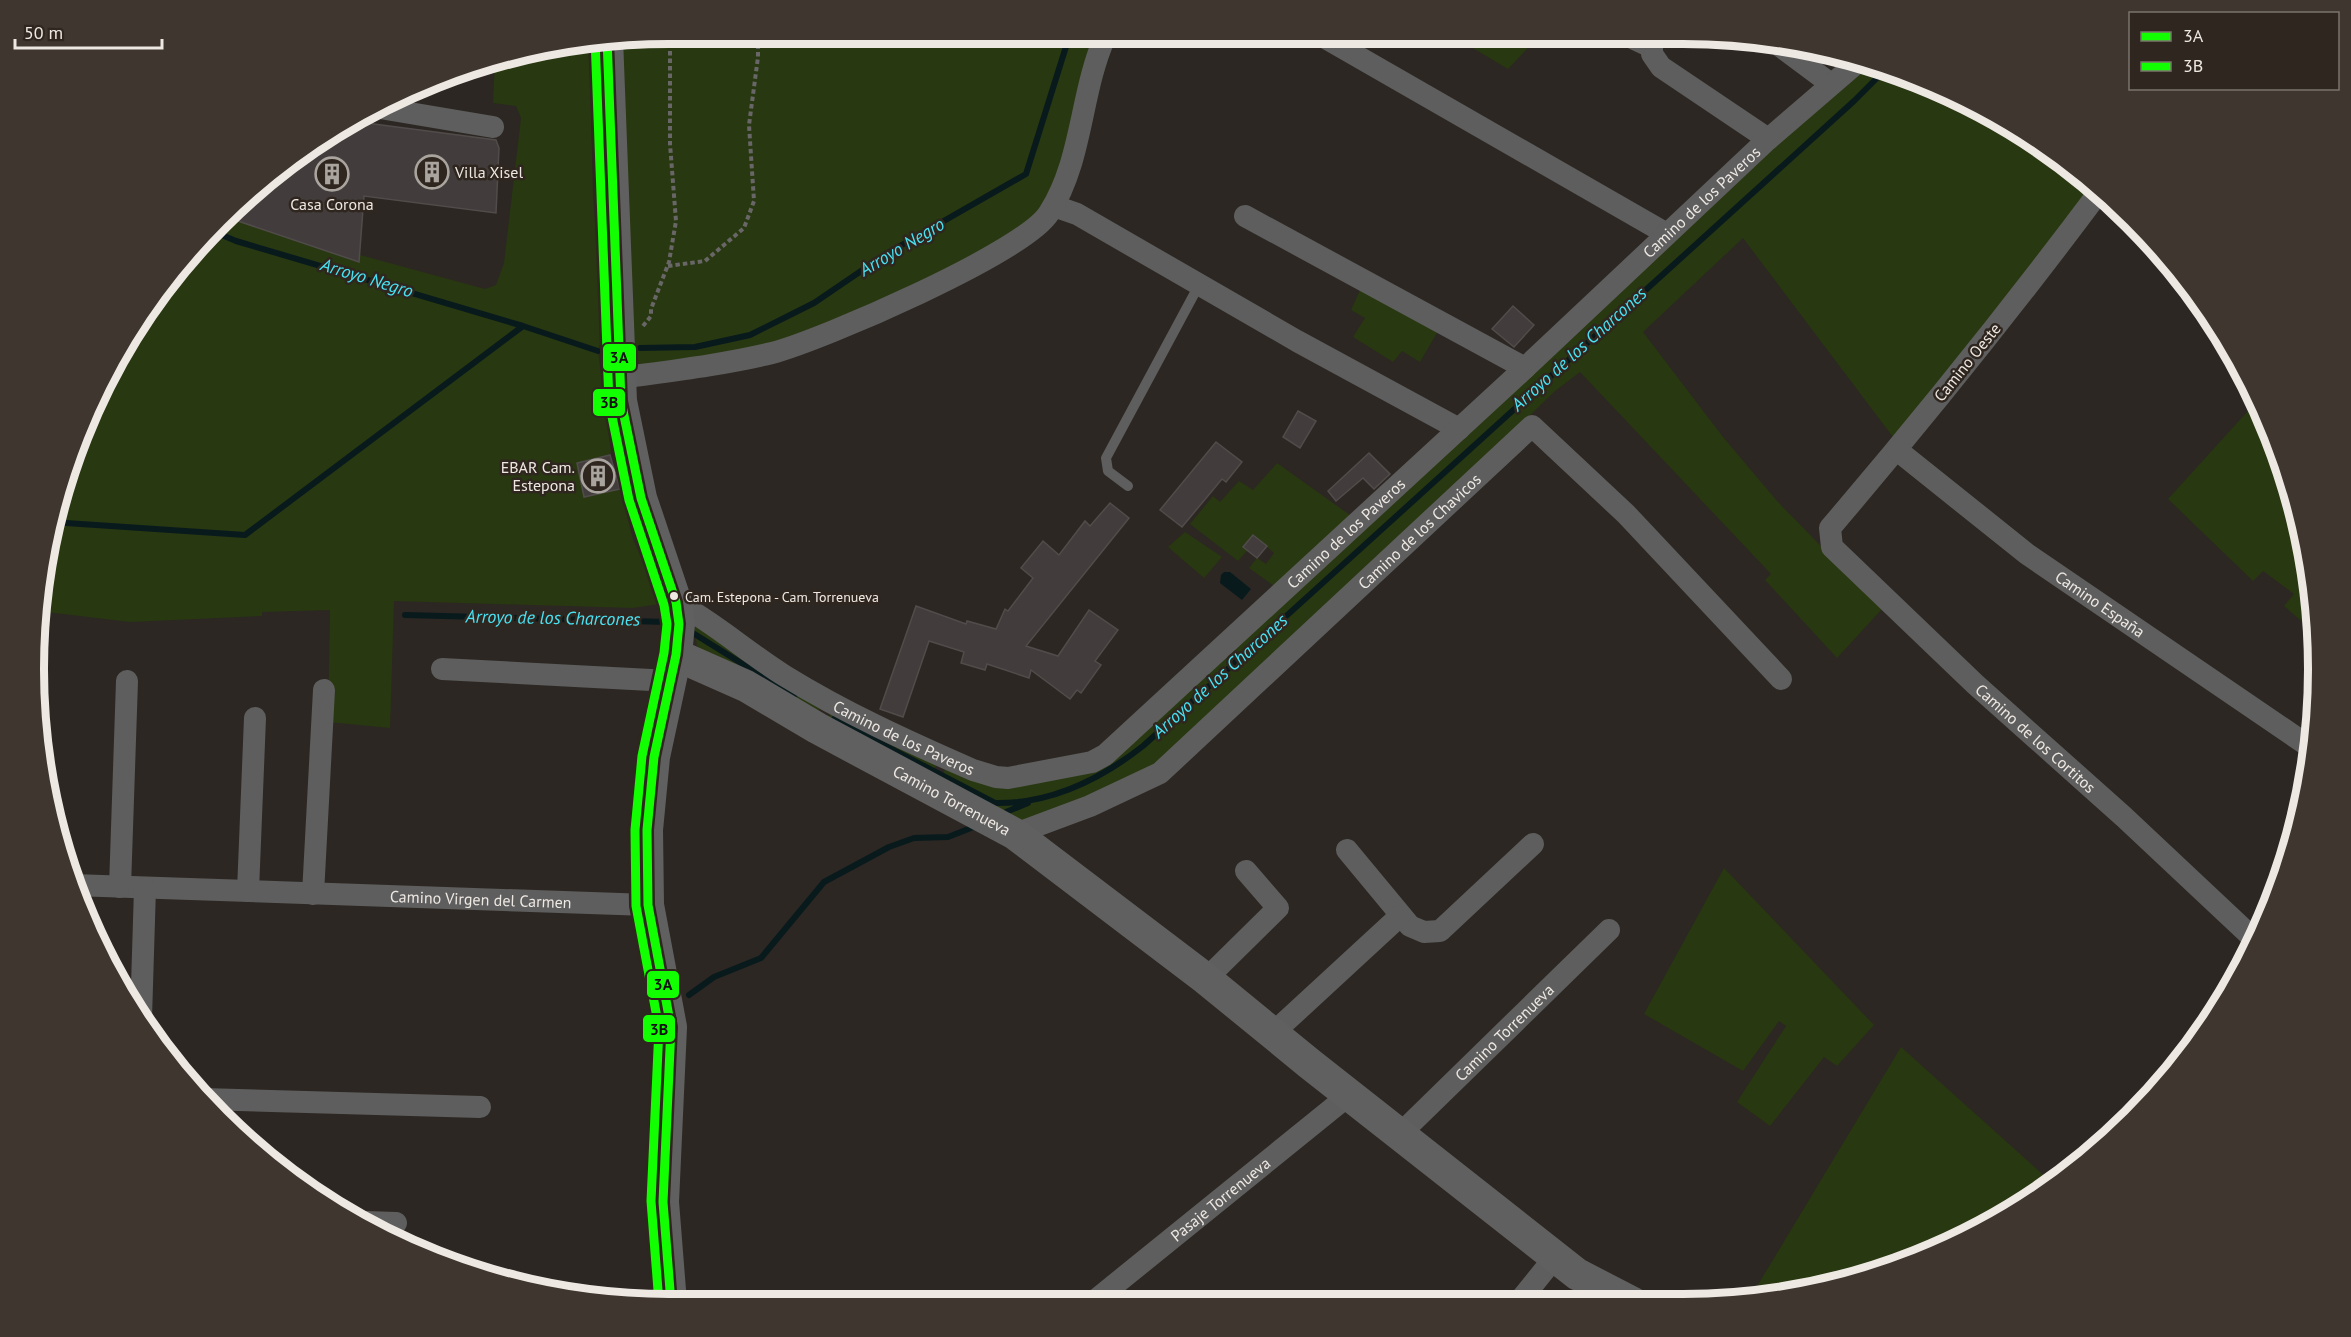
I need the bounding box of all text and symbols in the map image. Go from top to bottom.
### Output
scale bar [15,12,162,50]
legend [2129,12,2339,90]
text: 50 m [24,21,63,44]
text: 3A [2183,24,2204,47]
text: 3B [2183,54,2203,77]
street label: Camino de los Paveros [1639,142,1764,262]
building icon: Villa Xisel [414,154,450,190]
building icon: Casa Corona [314,156,350,192]
place label: Villa Xisel [454,162,523,182]
place label: Casa Corona [290,194,374,214]
water label: Arroyo Negro [854,212,949,282]
water label: Arroyo Negro [317,252,416,303]
water label: Arroyo de los Charcones [1505,281,1652,416]
street label: Camino Oeste [1929,319,2005,405]
line badge: 3A [602,343,637,372]
text: 3A [610,347,629,367]
line badge: 3B [592,388,626,417]
text: 3B [600,392,618,412]
place label: EBAR Cam. Estepona [501,457,575,495]
building icon: EBAR Cam. Estepona [580,458,616,494]
street label: Camino de los Chavicos [1354,469,1485,593]
street label: Camino de los Paveros [1282,473,1409,593]
street label: Camino España [2051,566,2149,642]
place label: Cam. Estepona - Cam. Torrenueva [685,588,879,606]
marker: Cam. Estepona - Cam. Torrenueva [668,590,680,602]
water label: Arroyo de los Charcones [464,604,641,631]
water label: Arroyo de los Charcones [1146,608,1293,743]
street label: Camino de los Cortitos [1971,679,2100,797]
street label: Camino de los Paveros [830,696,978,780]
street label: Camino Torrenueva [890,761,1014,840]
street label: Camino Virgen del Carmen [390,886,572,912]
line badge: 3A [646,970,680,999]
text: 3A [654,974,673,994]
street label: Camino Torrenueva [1451,980,1558,1085]
line badge: 3B [642,1014,676,1043]
text: 3B [650,1019,668,1039]
street label: Pasaje Torrenueva [1166,1153,1274,1246]

